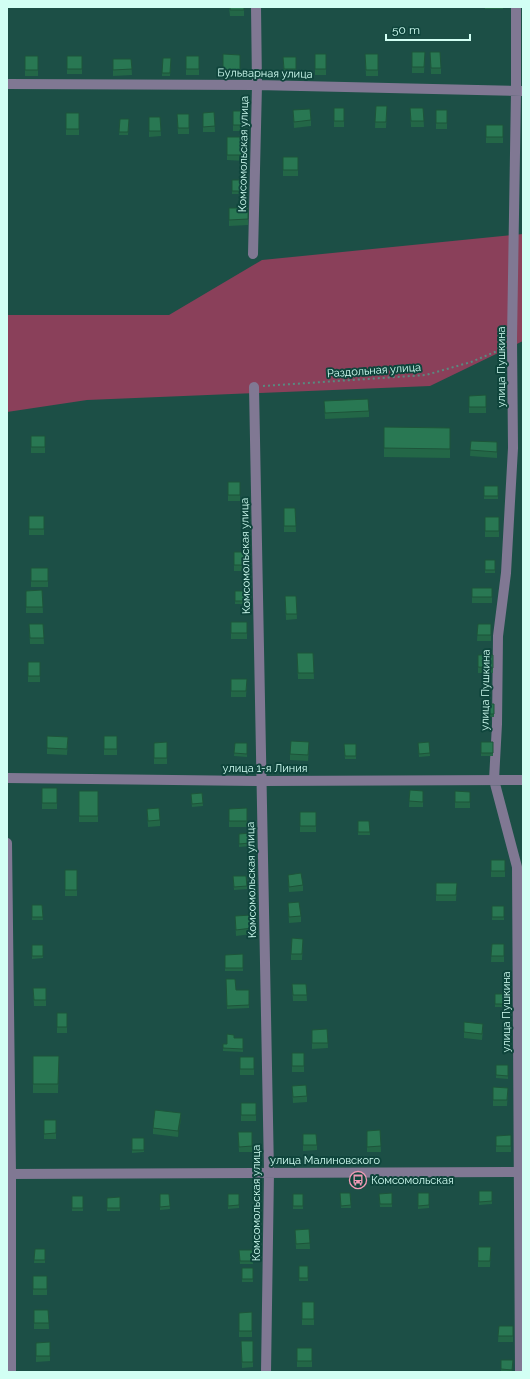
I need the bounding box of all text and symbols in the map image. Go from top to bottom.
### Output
scale bar [386,16,470,42]
text: 50 m [392,23,420,37]
street label: Бульварная улица [217,66,313,81]
street label: Комсомольская улица [236,96,251,212]
street label: улица Пушкина [495,326,508,408]
street label: Раздольная улица [327,361,421,380]
street label: Комсомольская улица [238,498,253,614]
street label: улица Пушкина [478,649,493,731]
street label: улица 1-я Линия [223,762,307,775]
street label: Комсомольская улица [244,822,259,938]
street label: улица Пушкина [500,971,513,1053]
street label: Комсомольская улица [250,1145,263,1261]
street label: улица Малиновского [270,1154,381,1167]
bus stop icon: Комсомольская [348,1170,368,1190]
place label: Комсомольская [371,1174,454,1187]

